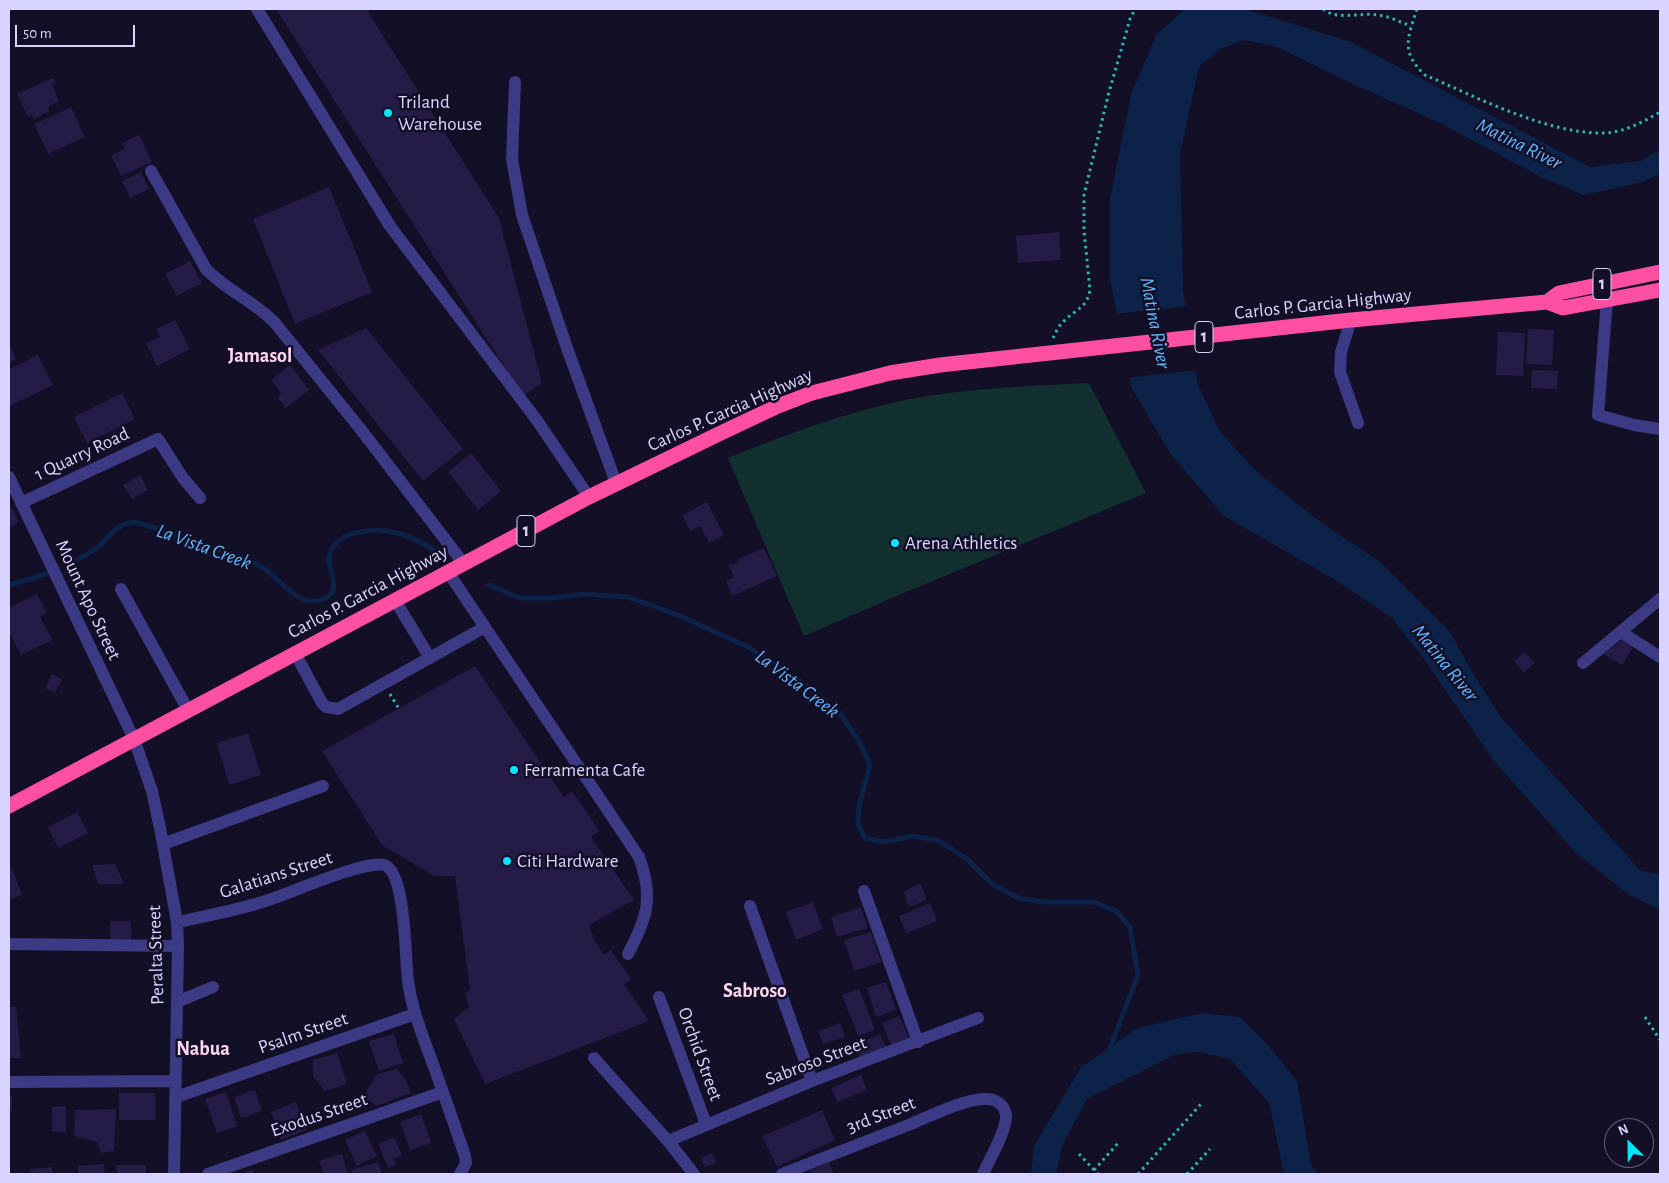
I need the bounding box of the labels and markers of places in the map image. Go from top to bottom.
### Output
place label: Triland Warehouse [398,91,482,135]
marker: Triland Warehouse [382,107,394,119]
place label: Arena Athletics [905,532,1017,554]
marker: Arena Athletics [889,537,901,549]
place label: Ferramenta Cafe [524,759,645,781]
marker: Ferramenta Cafe [508,764,520,776]
place label: Citi Hardware [517,850,618,872]
marker: Citi Hardware [501,855,513,867]

